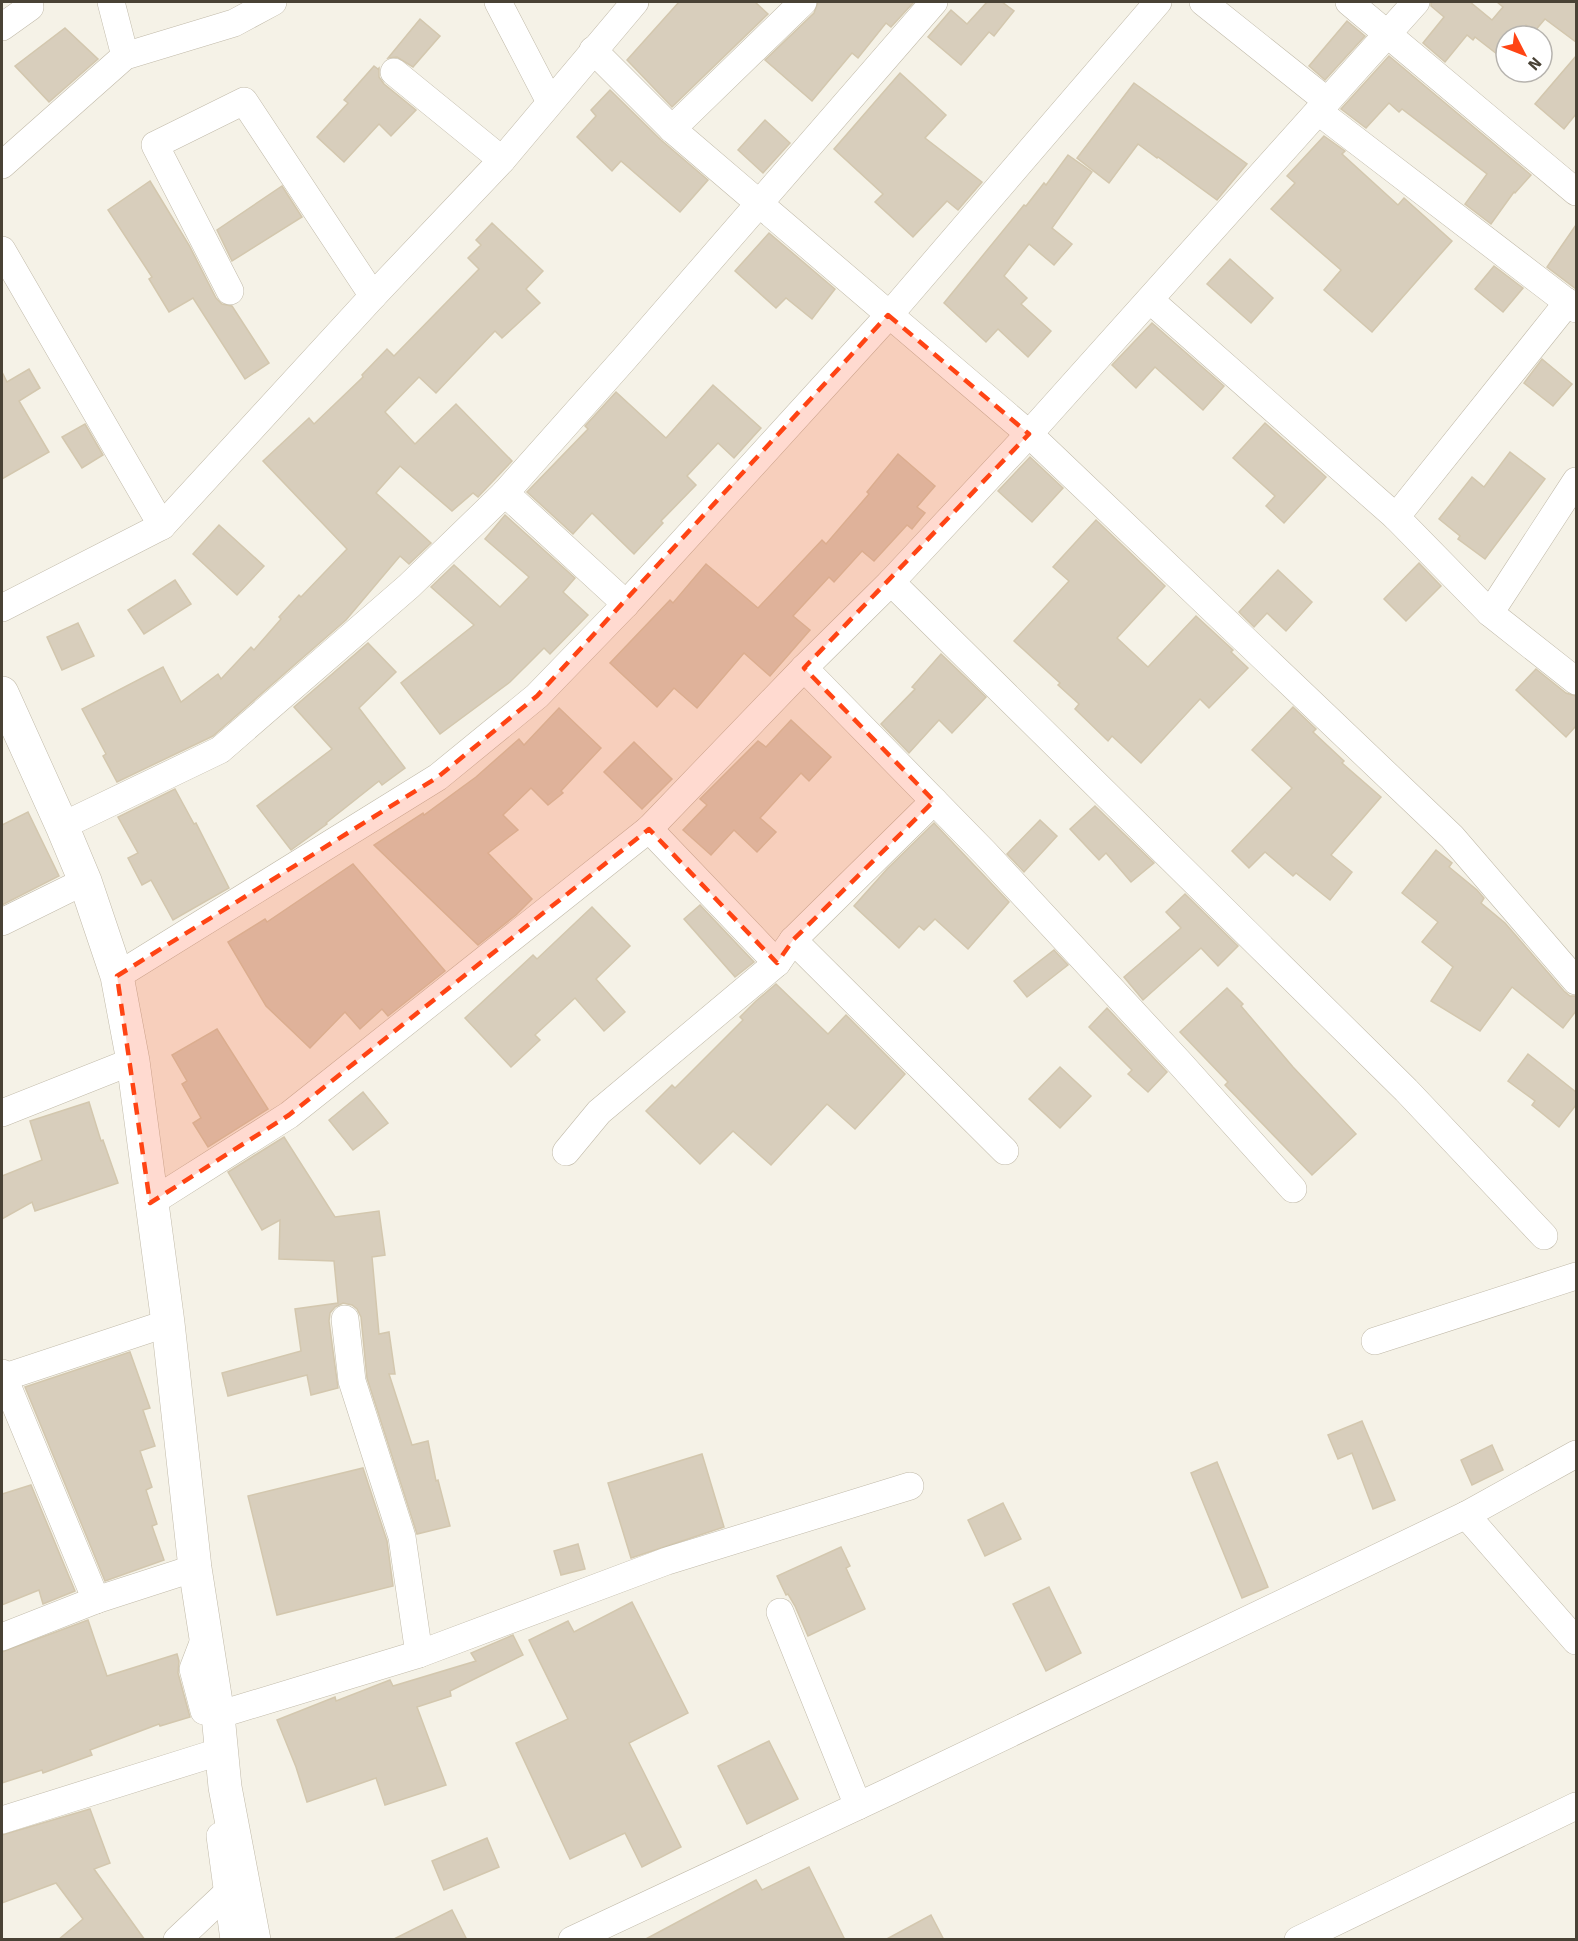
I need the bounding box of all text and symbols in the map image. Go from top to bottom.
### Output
north arrow [1494,24,1554,84]
text: N [1523,53,1546,74]

